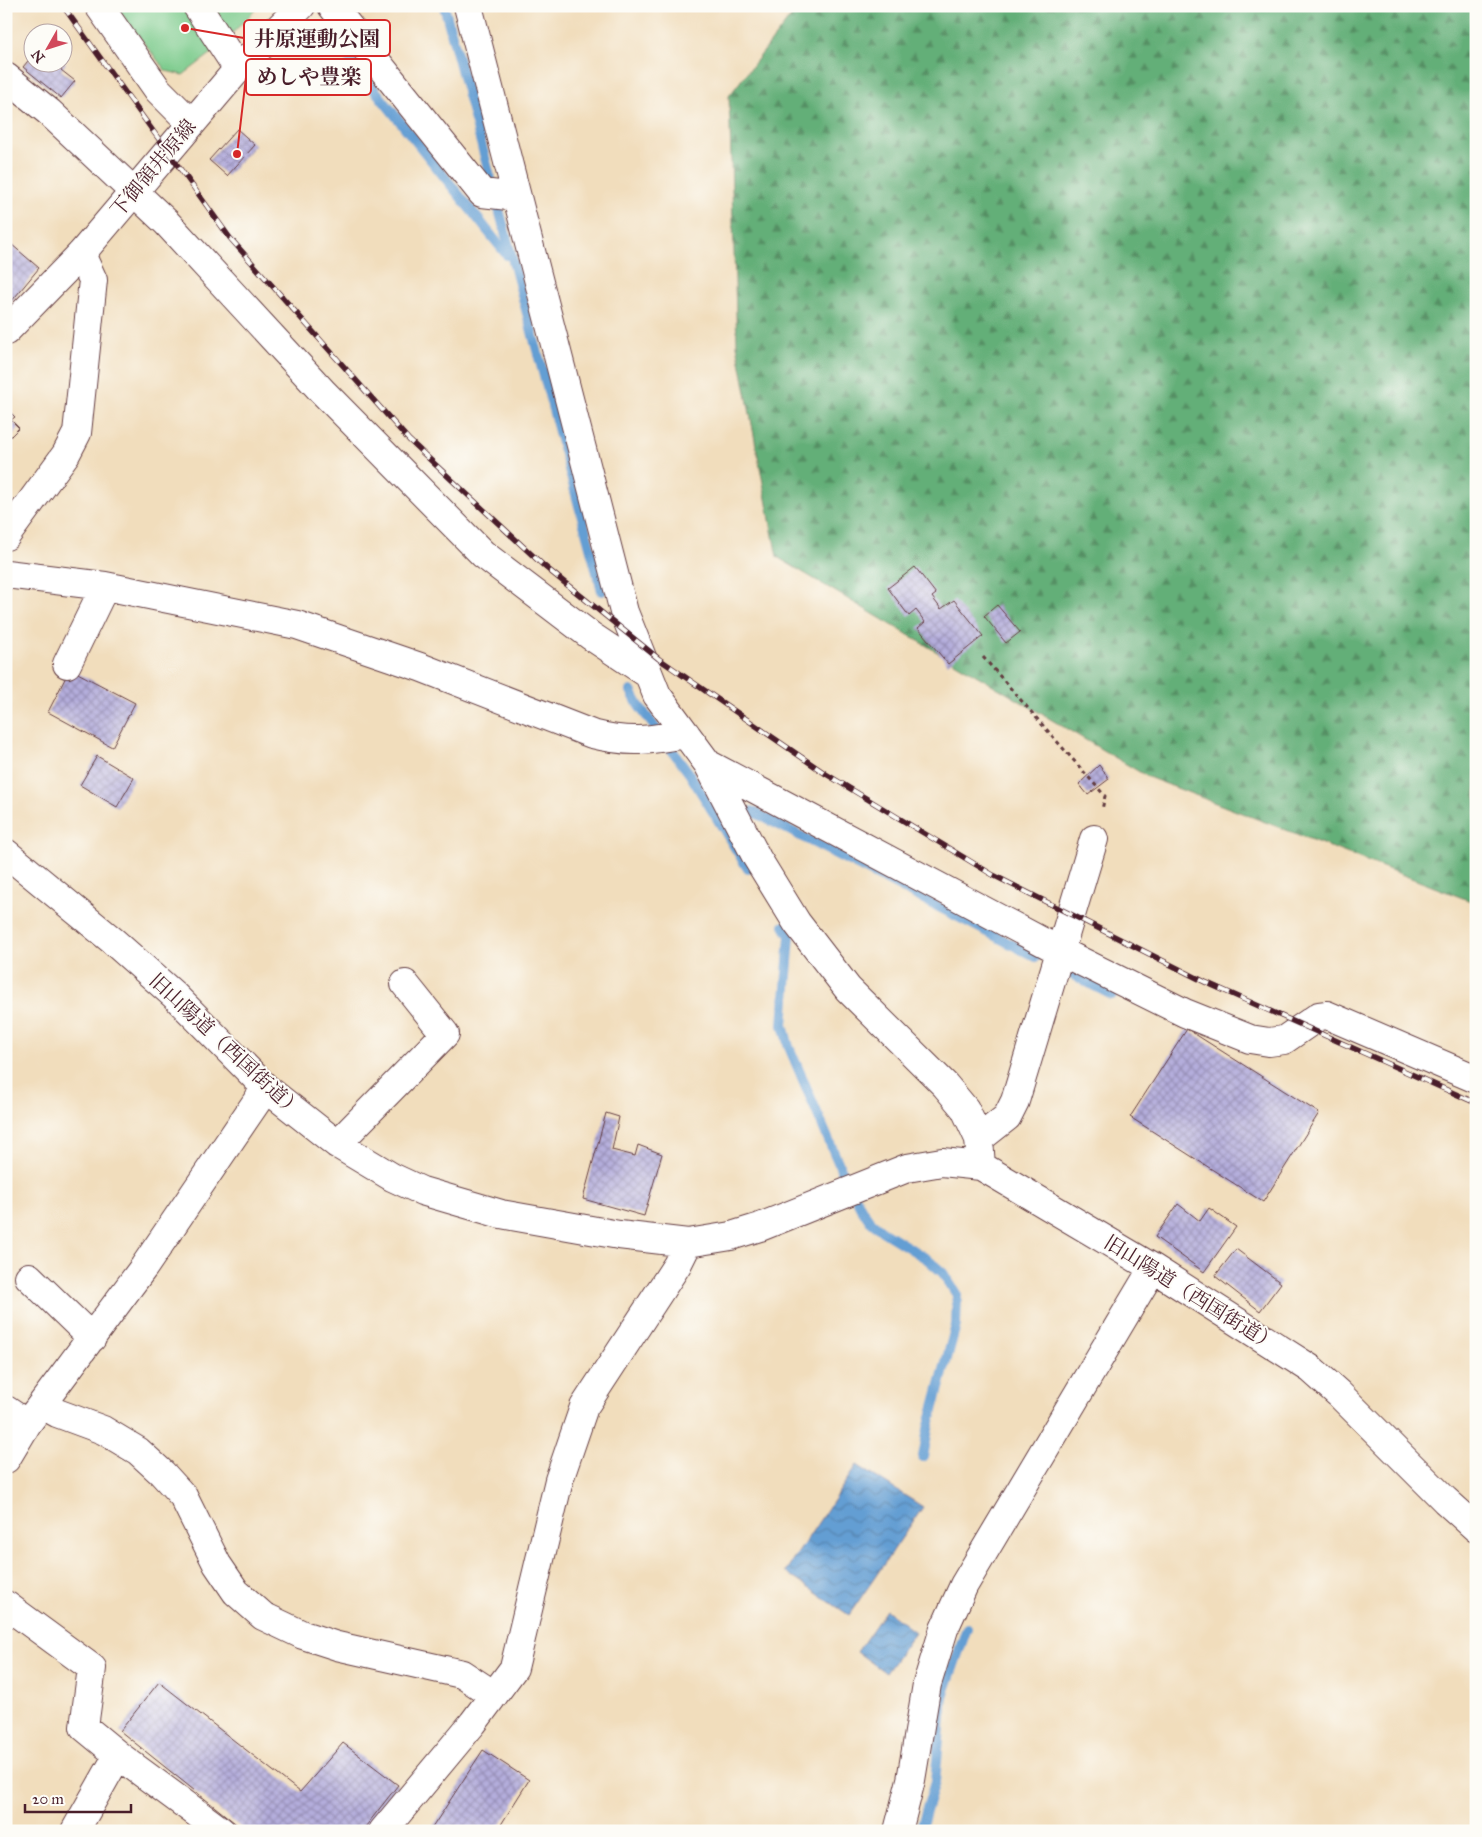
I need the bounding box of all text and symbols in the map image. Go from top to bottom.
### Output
callout: 井原運動公園 [244,20,390,56]
north arrow [22,22,72,72]
text: 井原運動公園 [254,26,380,52]
text: N [28,46,49,66]
callout: めしや豊楽 [246,59,371,95]
text: めしや豊楽 [257,64,362,90]
street label: 下御領井原線 [105,114,201,222]
street label: 旧山陽道（西国街道） [145,968,307,1122]
street label: 旧山陽道（西国街道） [1100,1230,1282,1356]
scale bar [25,1782,131,1814]
text: 20 m [32,1790,64,1808]

